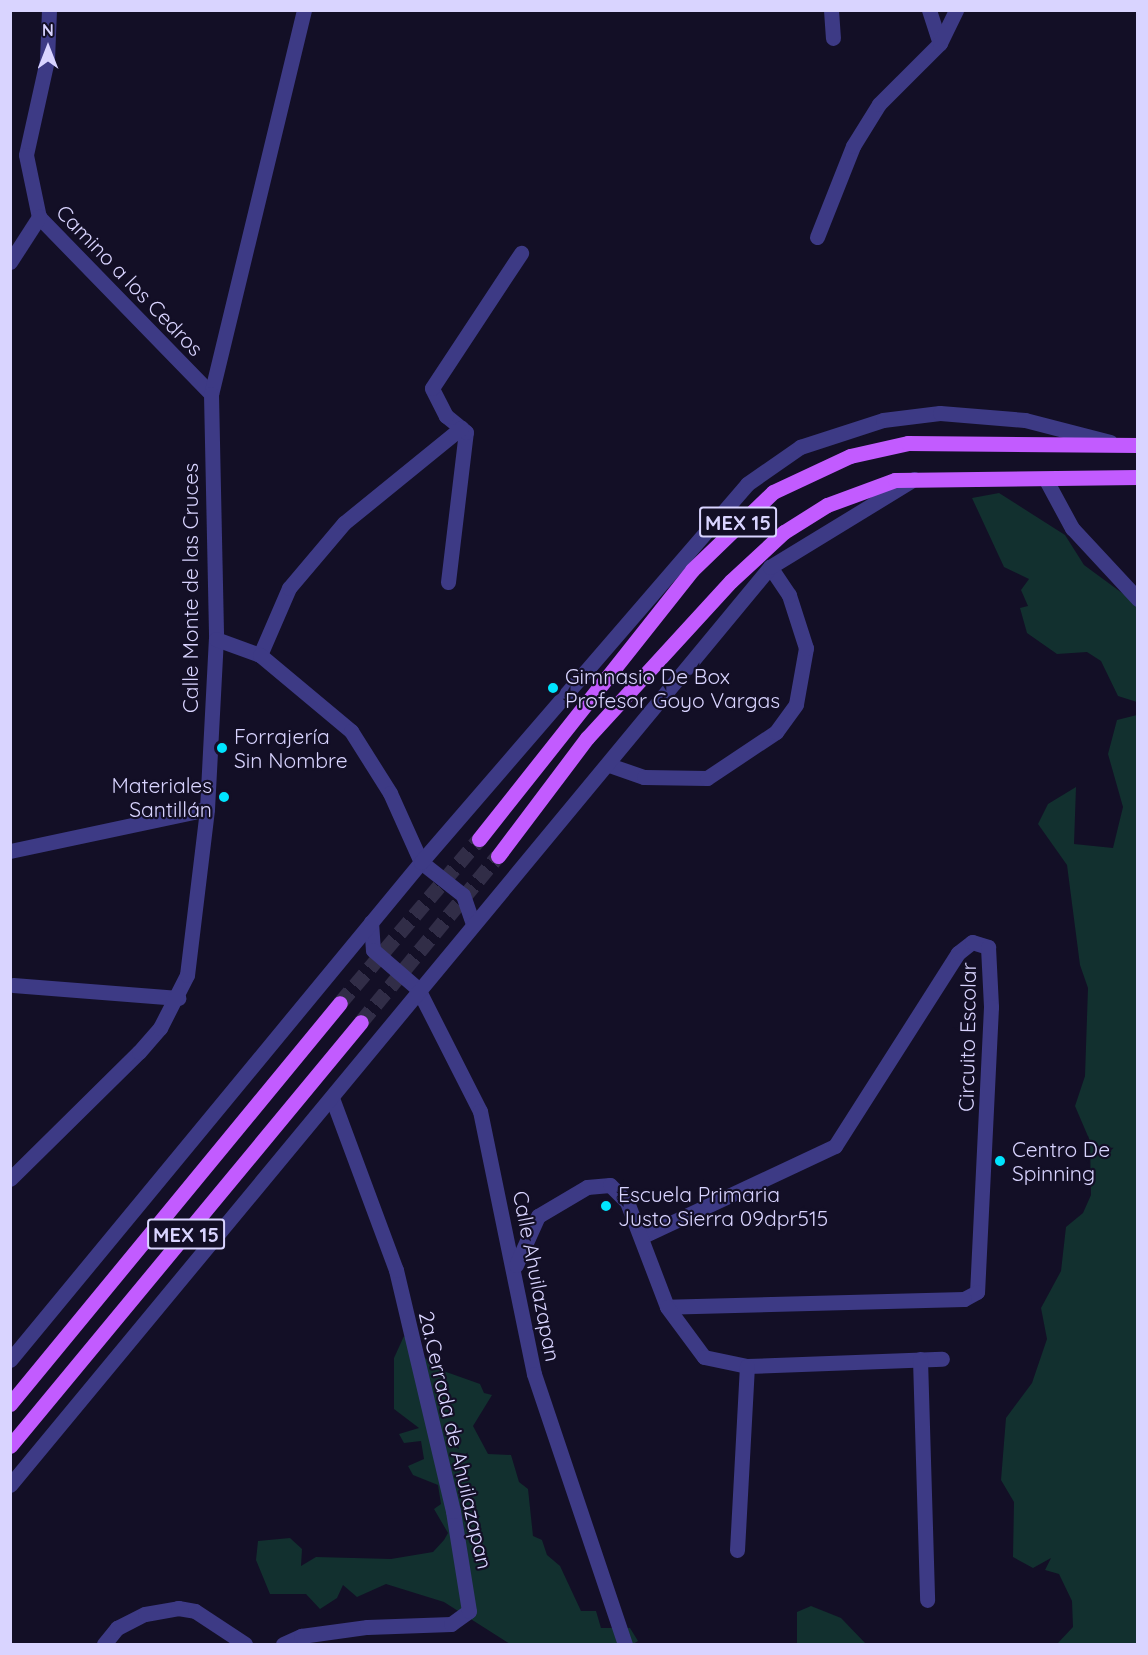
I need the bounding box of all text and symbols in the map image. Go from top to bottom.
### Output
north arrow [18,18,78,78]
text: N [42,20,54,40]
street label: Camino a los Cedros [51,199,209,361]
street label: Calle Monte de las Cruces [177,463,203,713]
road number: MEX 15 [699,505,777,539]
place label: Gimnasio De Box Profesor Goyo Vargas [565,663,780,713]
marker: Gimnasio De Box Profesor Goyo Vargas [546,681,560,695]
place label: Forrajería Sin Nombre [234,723,348,773]
marker: Forrajería Sin Nombre [215,741,229,755]
place label: Materiales Santillán [111,772,212,822]
marker: Materiales Santillán [217,790,231,804]
street label: Circuito Escolar [953,962,981,1112]
place label: Centro De Spinning [1012,1136,1110,1186]
marker: Centro De Spinning [993,1154,1007,1168]
place label: Escuela Primaria Justo Sierra 09dpr515 [618,1181,828,1231]
street label: Calle Ahuilazapan [508,1189,566,1363]
marker: Escuela Primaria Justo Sierra 09dpr515 [599,1199,613,1213]
road number: MEX 15 [147,1217,225,1251]
street label: 2a.Cerrada de Ahuilazapan [414,1309,498,1571]

